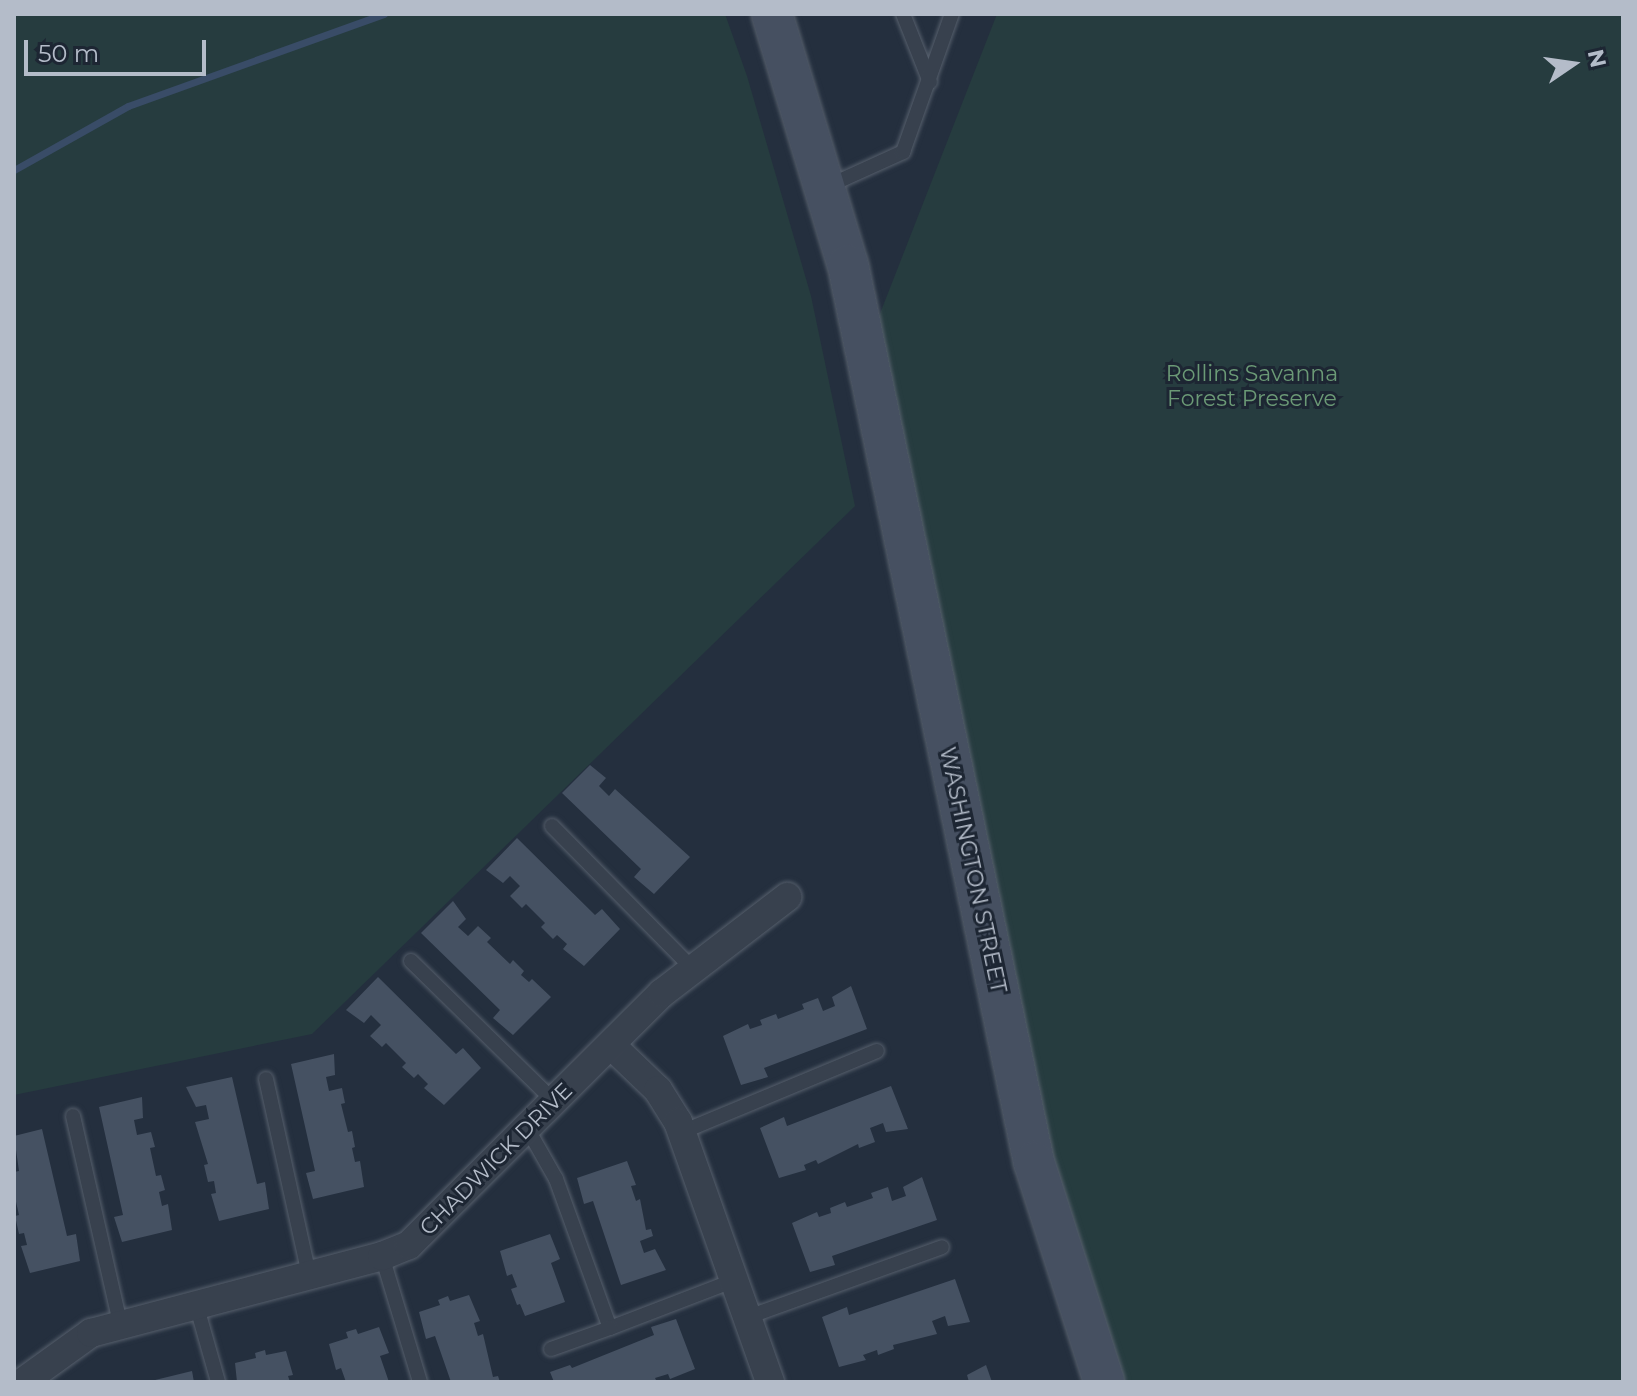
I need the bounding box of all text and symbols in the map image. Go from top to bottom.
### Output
scale bar [28,24,210,74]
north arrow [1533,24,1613,104]
text: 50 m [38,39,99,68]
text: N [1582,47,1612,70]
park label: Rollins Savanna Forest Preserve [1166,360,1338,412]
street label: WASHINGTON STREET [934,745,1012,995]
street label: CHADWICK DRIVE [414,1077,578,1241]

